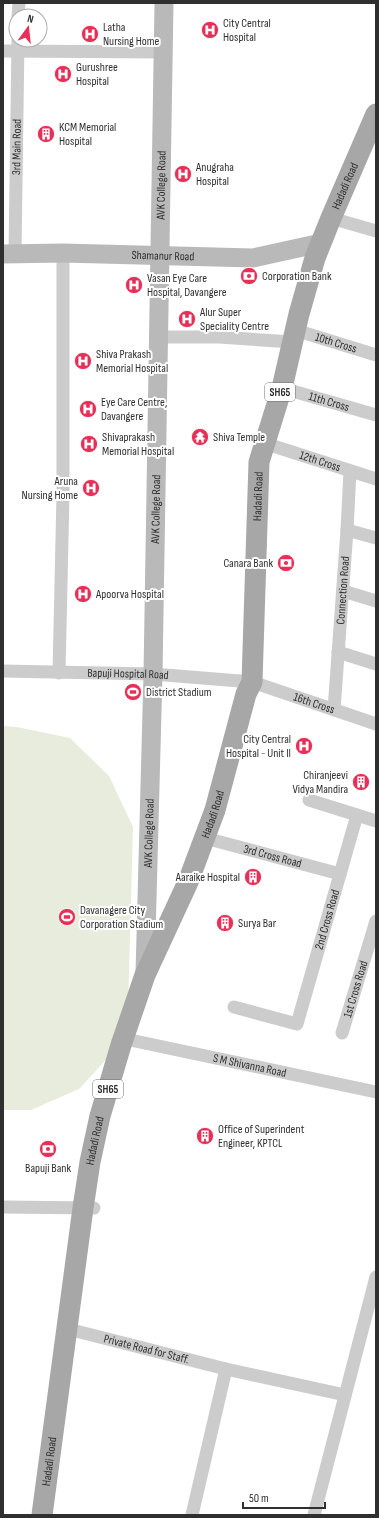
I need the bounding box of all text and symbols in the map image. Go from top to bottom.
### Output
north arrow [8,8,48,48]
text: N [26,12,35,26]
place label: City Central Hospital [223,16,271,45]
place label: Latha Nursing Home [103,20,160,49]
hospital icon: City Central Hospital [200,20,220,40]
hospital icon: Latha Nursing Home [80,24,100,44]
place label: Gurushree Hospital [76,60,118,89]
hospital icon: Gurushree Hospital [53,64,73,84]
street label: 3rd Main Road [9,119,25,175]
place label: KCM Memorial Hospital [59,120,116,149]
building icon: KCM Memorial Hospital [36,124,56,144]
street label: AVK College Road [153,151,170,221]
place label: Anugraha Hospital [195,160,234,189]
street label: Hadadi Road [329,160,362,212]
hospital icon: Anugraha Hospital [173,164,193,184]
street label: Shamanur Road [131,248,195,264]
bank icon: Corporation Bank [239,266,259,286]
place label: Corporation Bank [262,269,332,284]
place label: Vasan Eye Care Hospital, Davangere [147,271,227,300]
hospital icon: Vasan Eye Care Hospital, Davangere [124,275,144,295]
place label: Alur Super Speciality Centre [199,305,269,334]
hospital icon: Alur Super Speciality Centre [177,309,197,329]
street label: 10th Cross [313,330,359,357]
place label: Shiva Prakash Memorial Hospital [96,347,168,376]
hospital icon: Shiva Prakash Memorial Hospital [73,351,93,371]
road number: SH65 [265,383,295,401]
street label: 11th Cross [307,389,351,415]
place label: Eye Care Centre, Davangere [101,395,167,424]
hospital icon: Eye Care Centre, Davangere [78,399,98,419]
temple icon: Shiva Temple [190,427,210,447]
place label: Shivaprakash Memorial Hospital [102,430,174,459]
place label: Shiva Temple [213,430,265,445]
hospital icon: Shivaprakash Memorial Hospital [79,434,99,454]
street label: 12th Cross [297,448,343,475]
street label: Hadadi Road [250,471,267,521]
place label: Aruna Nursing Home [22,474,78,503]
street label: AVK College Road [148,474,164,545]
hospital icon: Aruna Nursing Home [81,478,101,498]
bank icon: Canara Bank [276,553,296,573]
place label: Canara Bank [224,556,273,571]
street label: Connection Road [333,556,353,625]
hospital icon: Apoorva Hospital [73,584,93,604]
place label: Apoorva Hospital [95,587,164,602]
street label: Bapuji Hospital Road [87,666,169,683]
sports icon: District Stadium [123,682,143,702]
place label: District Stadium [146,685,212,700]
street label: 16th Cross [291,690,337,717]
place label: City Central Hospital - Unit II [226,732,291,761]
hospital icon: City Central Hospital - Unit II [294,736,314,756]
place label: Chiranjeevi Vidya Mandira [292,768,348,797]
building icon: Chiranjeevi Vidya Mandira [351,772,371,792]
street label: Hadadi Road [198,789,228,840]
street label: AVK College Road [141,798,158,869]
street label: 3rd Cross Road [242,842,303,871]
building icon: Aaraike Hospital [243,867,263,887]
place label: Aaraike Hospital [175,870,240,885]
street label: 2nd Cross Road [312,888,343,951]
place label: Davanagere City Corporation Stadium [80,903,163,932]
sports icon: Davanagere City Corporation Stadium [57,907,77,927]
building icon: Surya Bar [215,913,235,933]
place label: Surya Bar [238,916,277,931]
street label: 1st Cross Road [340,959,372,1019]
street label: S M Shivanna Road [212,1051,288,1081]
road number: SH65 [93,1080,123,1098]
street label: Hadadi Road [83,1115,108,1167]
place label: Office of Superindent Engineer, KPTCL [218,1122,305,1151]
building icon: Office of Superindent Engineer, KPTCL [195,1126,215,1146]
bank icon: Bapuji Bank [38,1139,58,1159]
place label: Bapuji Bank [25,1161,71,1176]
street label: Private Road for Staff. [102,1331,191,1367]
street label: Hadadi Road [39,1436,60,1487]
scale bar [243,1484,325,1510]
text: 50 m [249,1491,269,1506]

